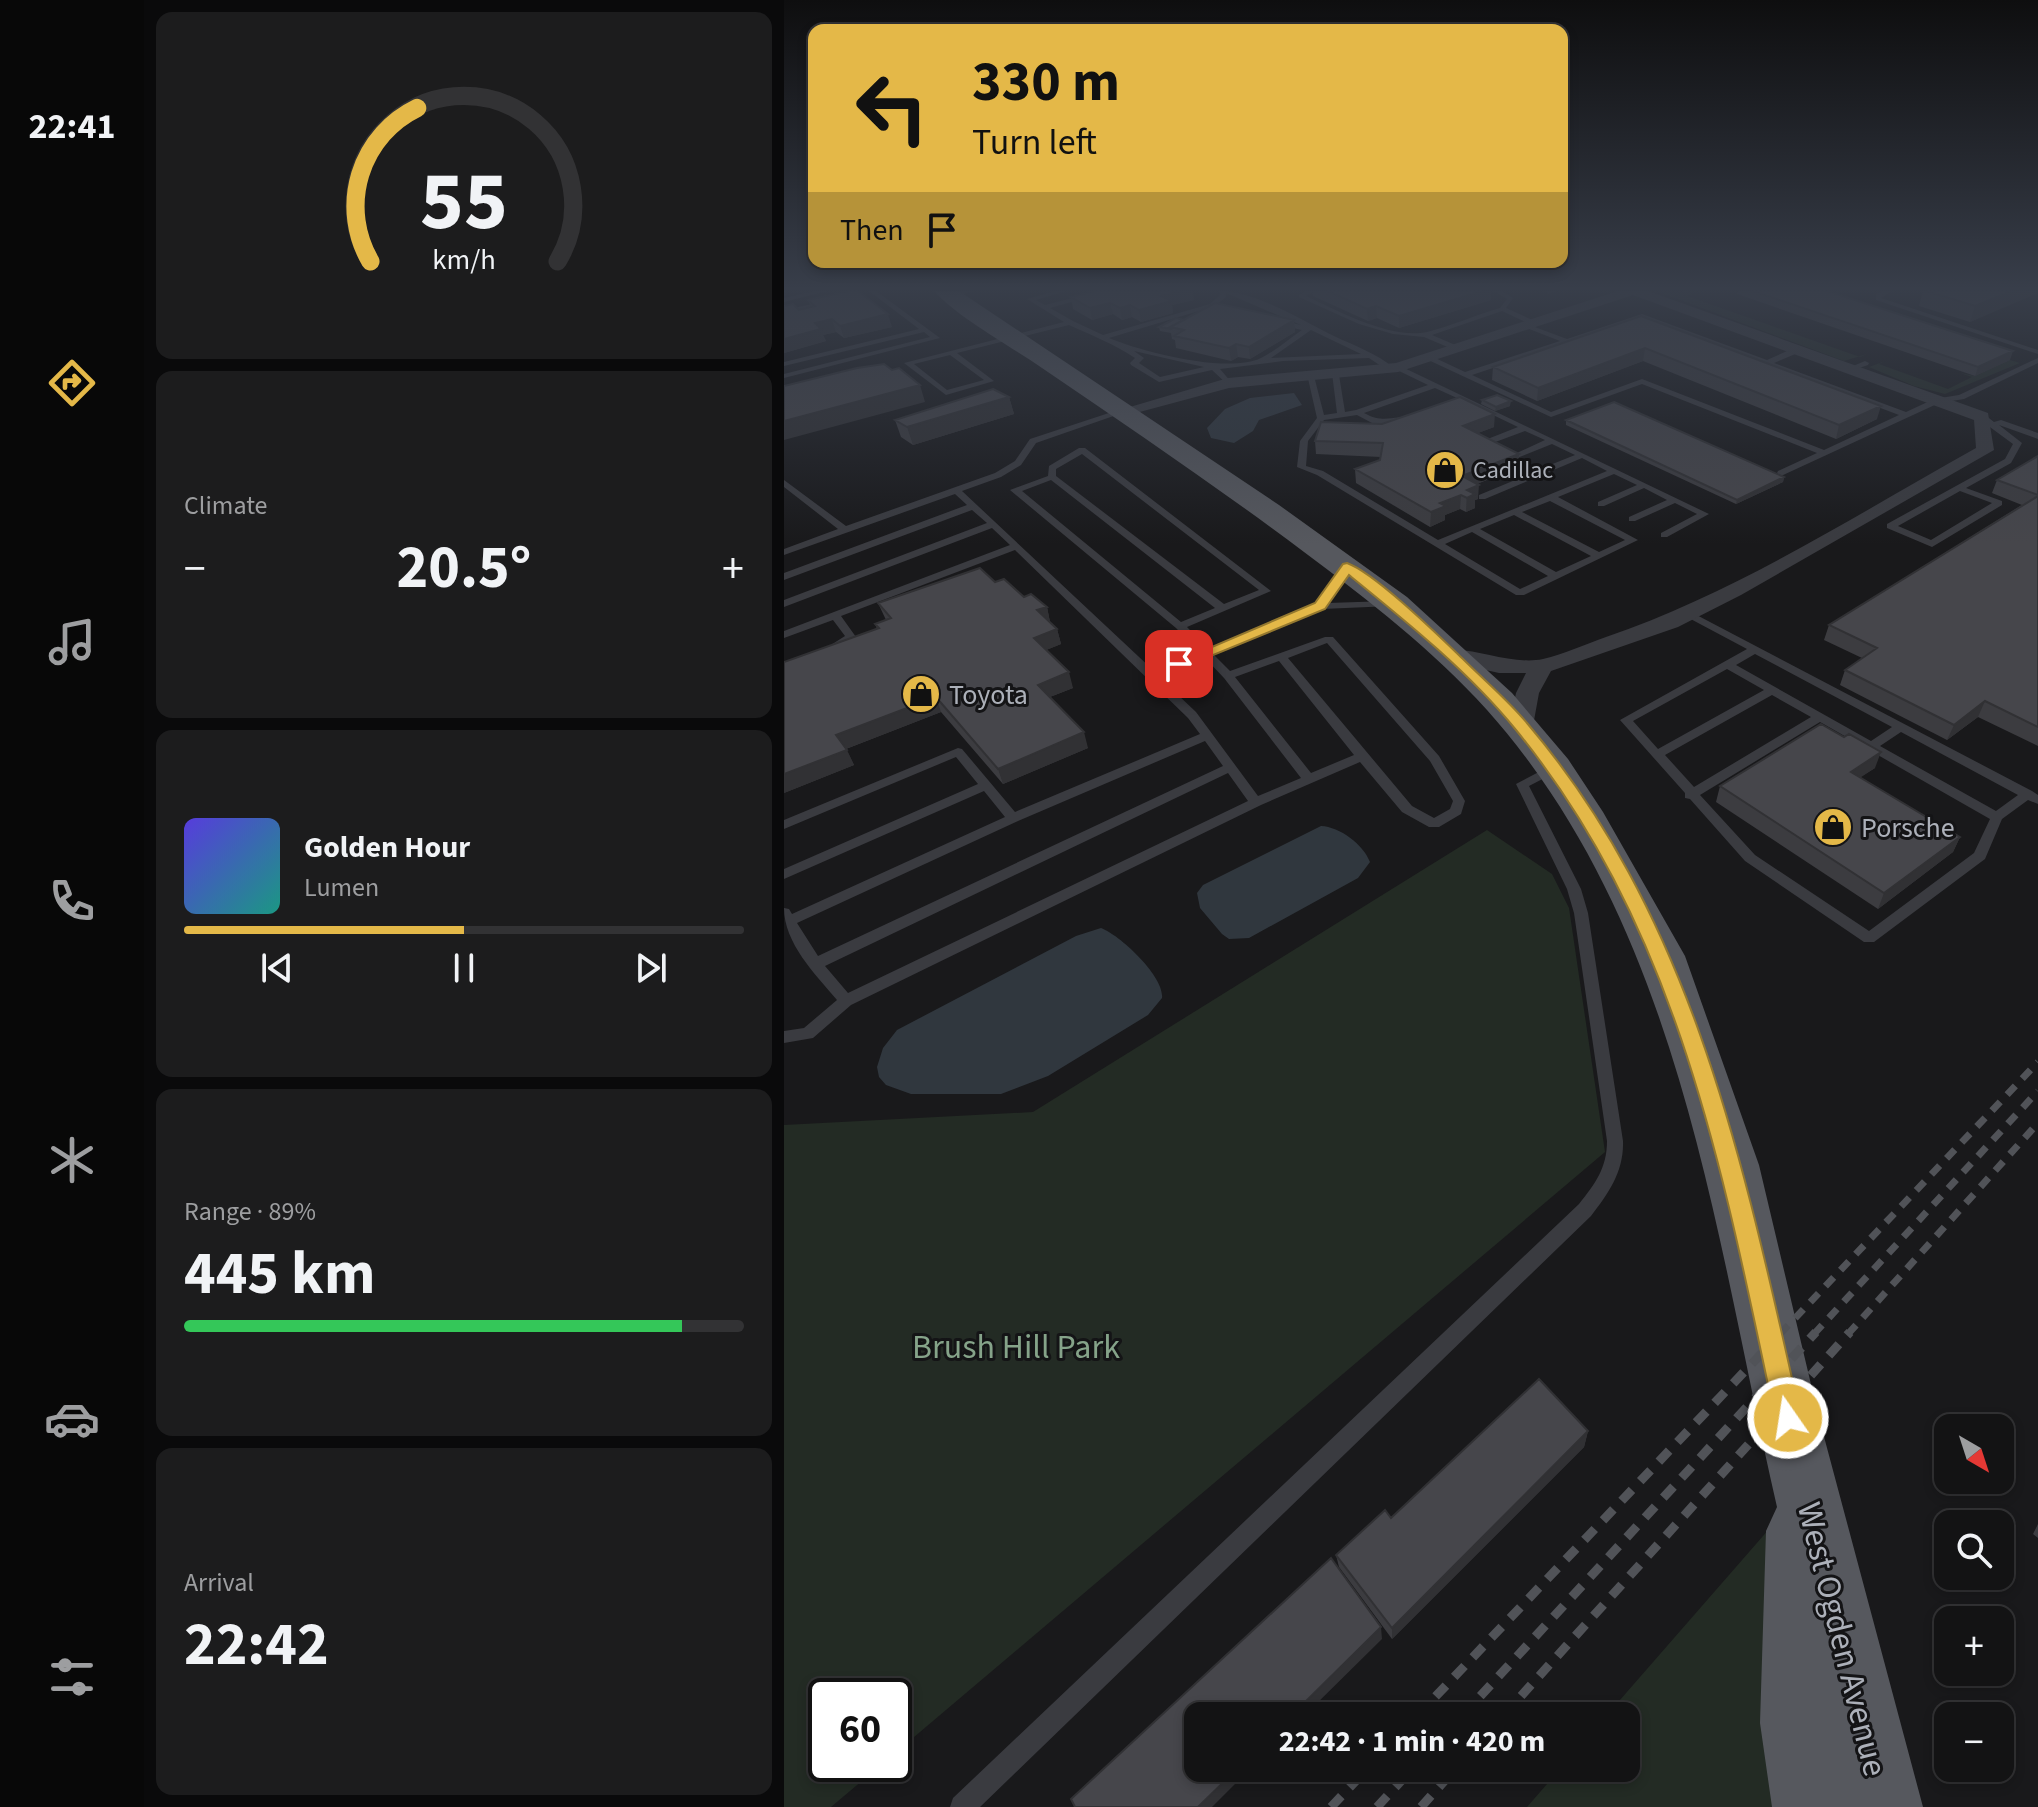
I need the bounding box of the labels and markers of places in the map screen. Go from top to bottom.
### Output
shop icon: Cadillac [1424,449,1466,491]
place label: Cadillac [1473,453,1553,488]
pin [1145,630,1213,698]
shop icon: Toyota [900,673,942,715]
place label: Toyota [949,675,1028,715]
shop icon: Porsche [1812,806,1854,848]
place label: Porsche [1861,808,1955,848]

